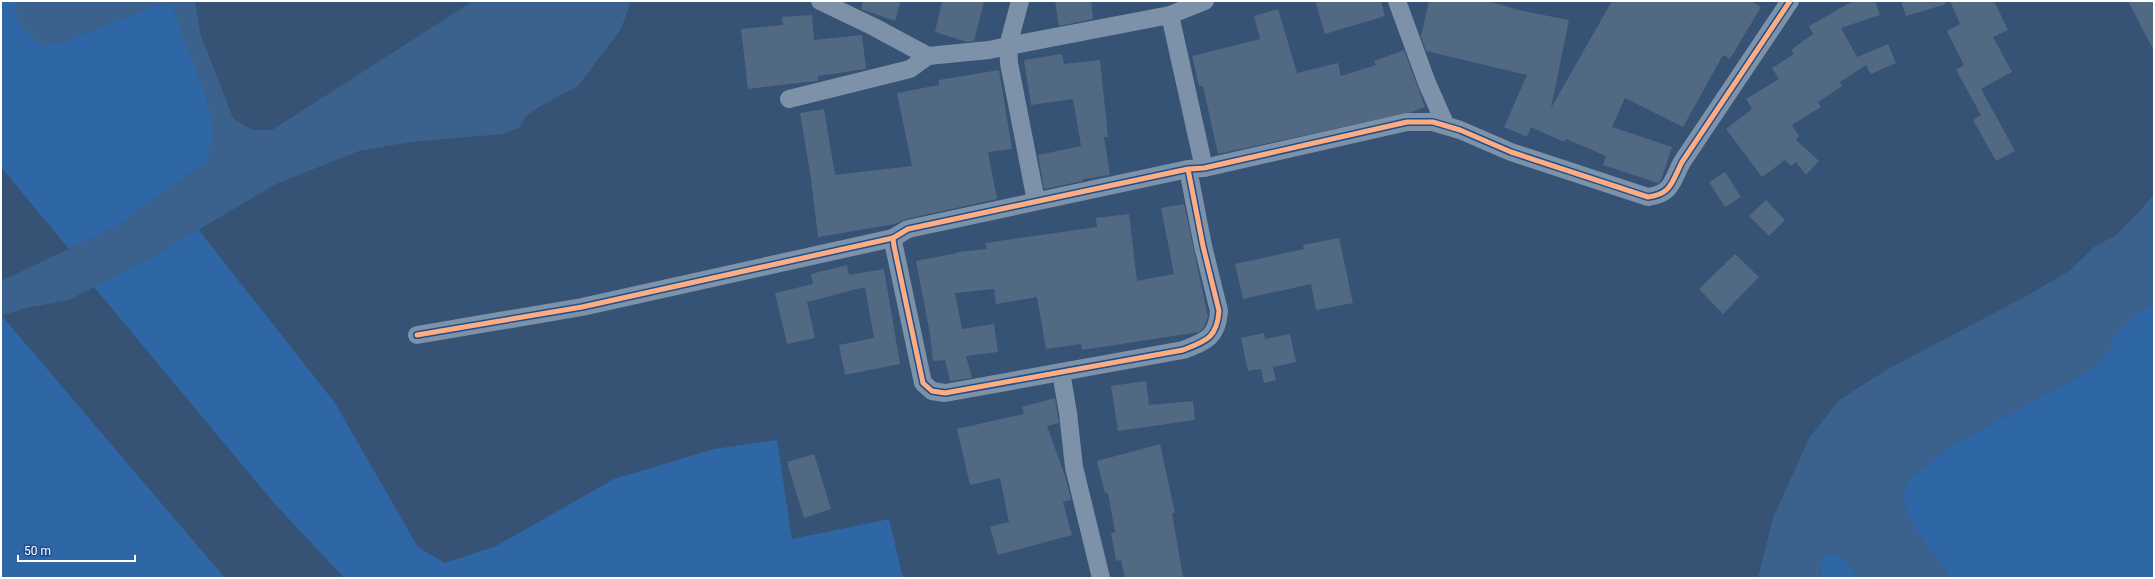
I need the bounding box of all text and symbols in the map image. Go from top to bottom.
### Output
scale bar [18,537,135,563]
text: 50 m [24,544,51,558]

